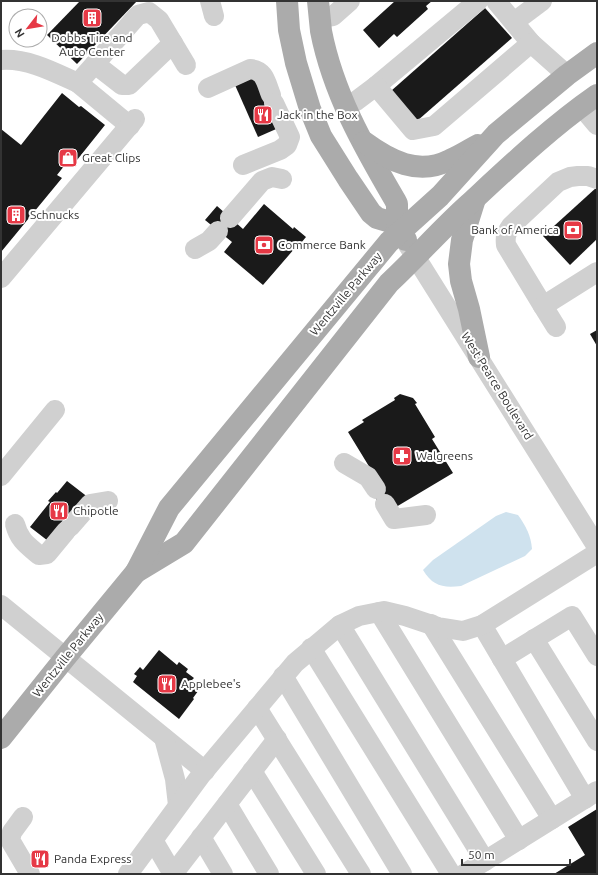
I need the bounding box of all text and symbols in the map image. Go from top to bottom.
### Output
building icon: Dobbs Tire and Auto Center [81,7,103,29]
north arrow [8,8,48,48]
text: N [12,27,27,40]
place label: Dobbs Tire and Auto Center [51,31,133,58]
restaurant icon: Jack in the Box [252,104,274,126]
place label: Jack in the Box [277,108,358,121]
shop icon: Great Clips [57,147,79,169]
place label: Great Clips [82,151,140,164]
building icon: Schnucks [5,204,27,226]
place label: Schnucks [30,208,79,221]
bank icon: Bank of America [562,219,584,241]
place label: Bank of America [471,223,559,236]
bank icon: Commerce Bank [253,234,275,256]
place label: Commerce Bank [278,238,366,251]
street label: Wentzville Parkway [307,249,384,338]
street label: West Pearce Boulevard [459,330,536,442]
pharmacy icon: Walgreens [391,445,413,467]
place label: Walgreens [416,449,473,462]
restaurant icon: Chipotle [48,500,70,522]
place label: Chipotle [73,504,119,517]
street label: Wentzville Parkway [30,610,106,699]
restaurant icon: Applebee's [156,673,178,695]
place label: Applebee's [181,677,241,690]
scale bar [462,841,570,867]
restaurant icon: Panda Express [29,848,51,870]
text: 50 m [468,848,495,861]
place label: Panda Express [54,852,132,865]

